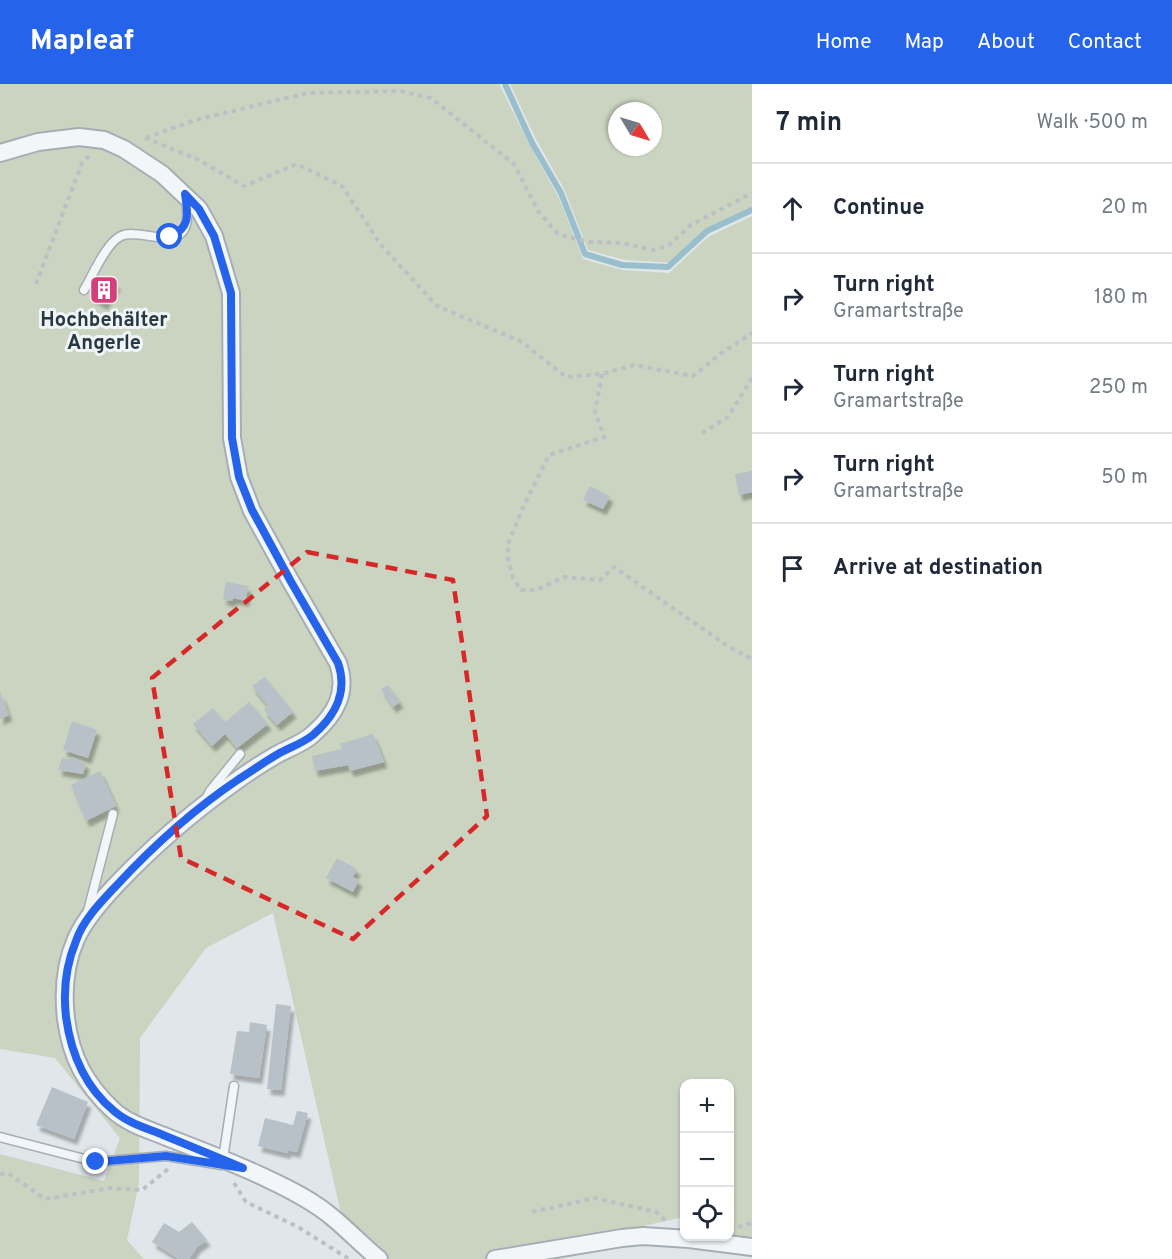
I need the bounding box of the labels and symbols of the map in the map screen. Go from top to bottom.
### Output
north arrow [608,102,662,156]
route start [156,223,182,249]
building icon: Hochbehälter Angerle [88,274,120,306]
place label: Hochbehälter Angerle [40,308,168,357]
route end [82,1148,108,1174]

